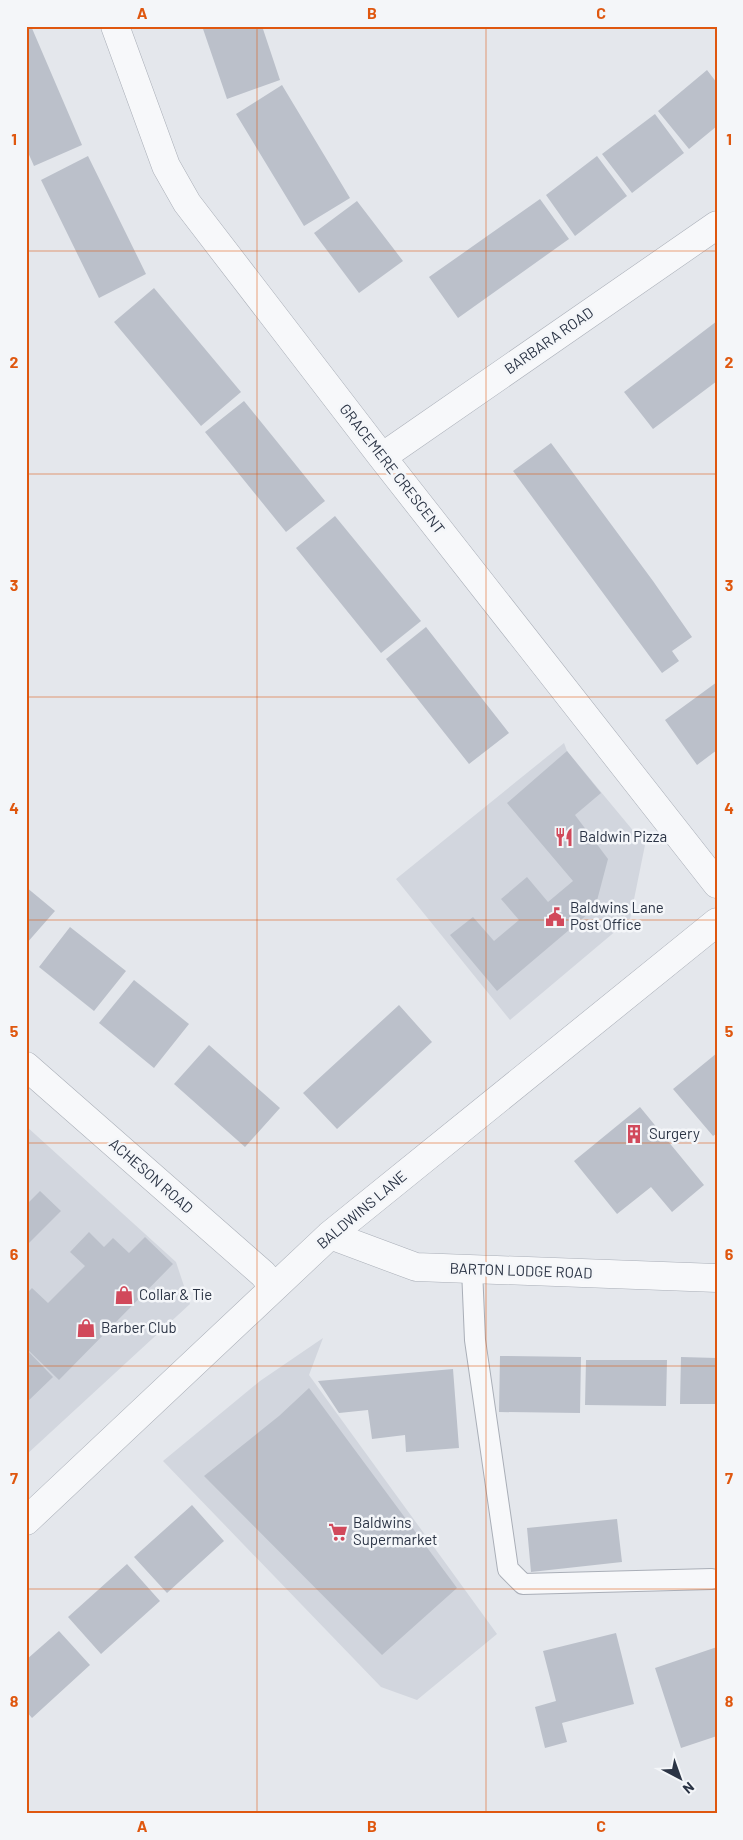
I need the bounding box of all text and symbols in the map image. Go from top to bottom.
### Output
text: A [137,3,148,22]
text: B [367,3,377,22]
text: C [596,3,606,22]
text: 1 [11,129,17,148]
text: 1 [726,129,732,148]
street label: BARBARA ROAD [501,303,596,377]
text: 2 [10,352,19,371]
text: 2 [725,352,734,371]
street label: GRACEMERE CRESCENT [336,400,449,537]
text: 3 [10,575,18,594]
text: 3 [725,575,733,594]
text: 4 [9,798,19,817]
text: 4 [724,798,734,817]
restaurant icon: Baldwin Pizza [553,826,575,848]
place label: Baldwin Pizza [579,827,667,845]
place label: Baldwins Lane Post Office [570,898,664,933]
public building icon: Baldwins Lane Post Office [544,906,566,928]
text: 5 [10,1021,19,1040]
text: 5 [725,1021,734,1040]
building icon: Surgery [623,1123,645,1145]
place label: Surgery [649,1124,700,1142]
street label: ACHESON ROAD [106,1134,197,1216]
street label: BALDWINS LANE [313,1166,410,1252]
text: 6 [10,1244,19,1263]
text: 6 [725,1244,734,1263]
street label: BARTON LODGE ROAD [449,1259,593,1281]
shop icon: Collar & Tie [113,1284,135,1306]
place label: Collar & Tie [139,1285,212,1303]
shop icon: Barber Club [75,1317,97,1339]
place label: Barber Club [101,1318,177,1336]
text: 7 [10,1468,18,1487]
text: 7 [725,1468,733,1487]
place label: Baldwins Supermarket [353,1513,438,1548]
supermarket icon: Baldwins Supermarket [327,1521,349,1543]
text: 8 [10,1691,19,1710]
text: 8 [725,1691,734,1710]
north arrow [656,1752,706,1802]
text: N [680,1779,698,1798]
text: A [137,1816,148,1835]
text: B [367,1816,377,1835]
text: C [596,1816,606,1835]

